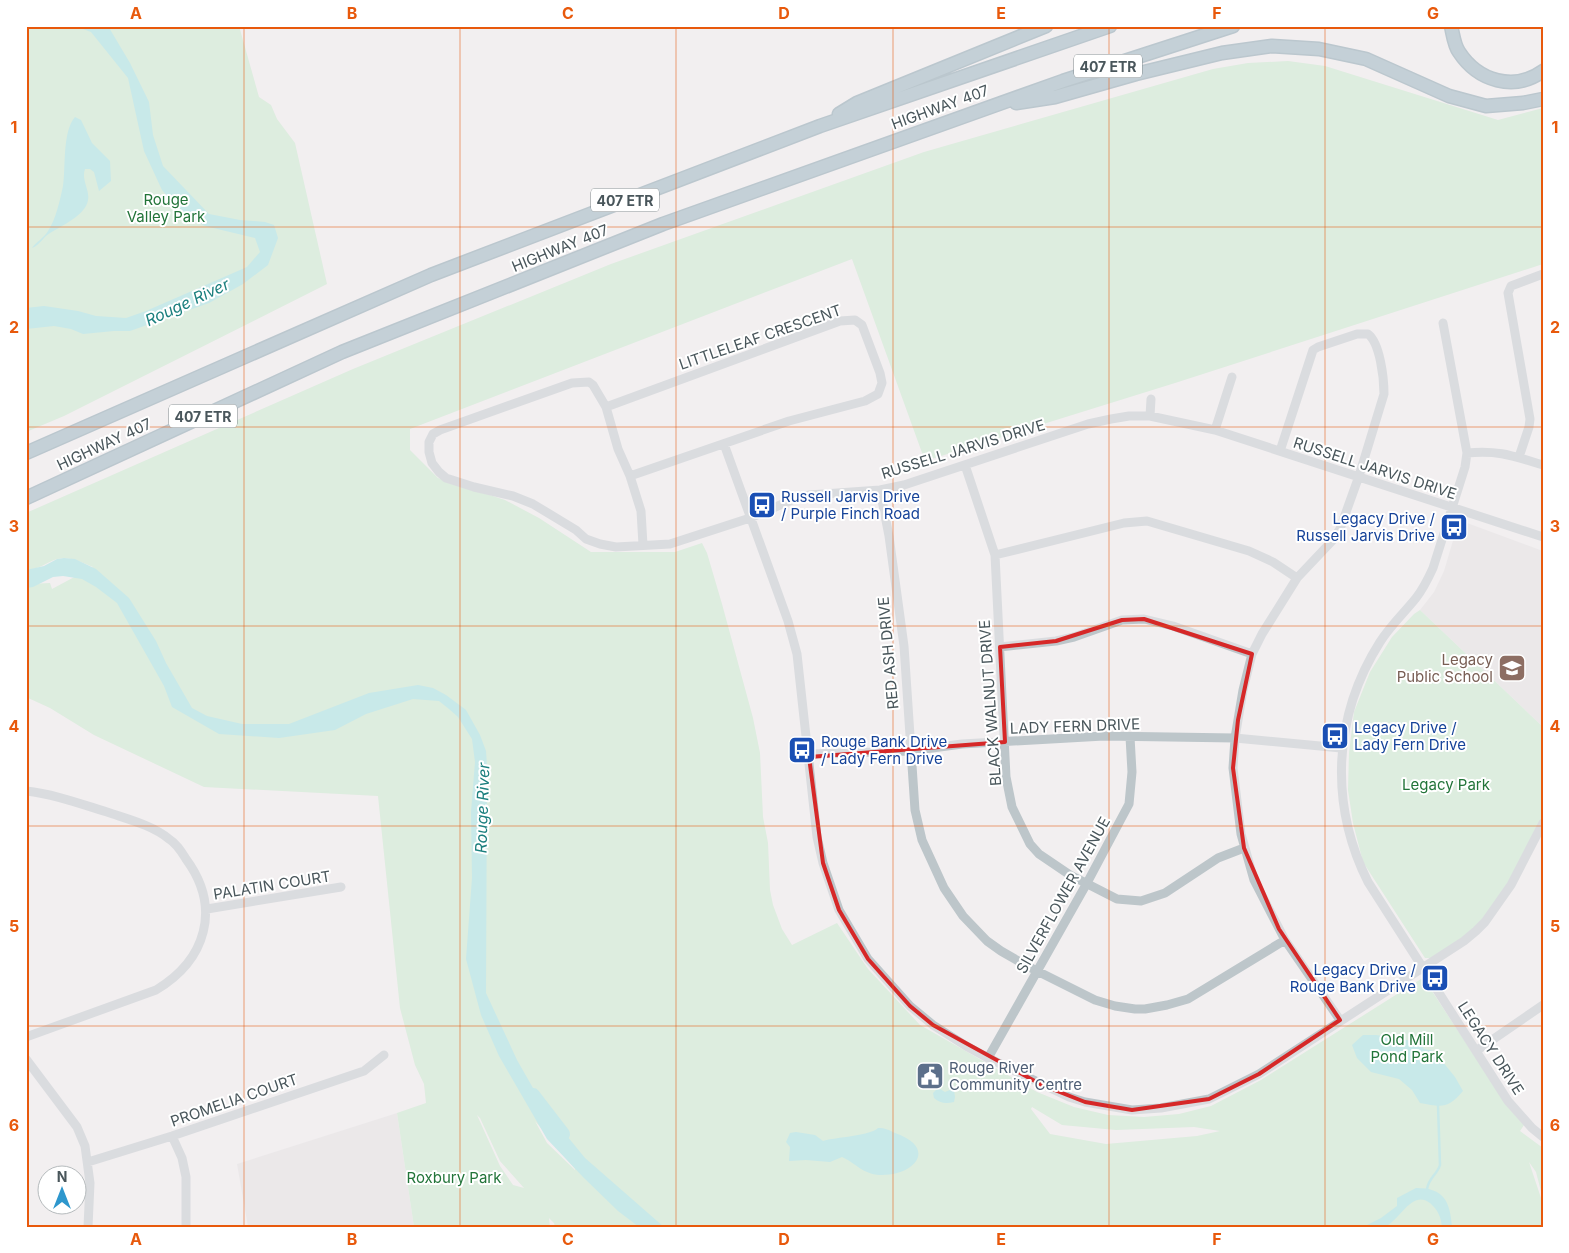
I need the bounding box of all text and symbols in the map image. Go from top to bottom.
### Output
text: A [130,3,142,23]
text: B [347,3,357,23]
text: C [562,3,574,23]
text: D [778,3,790,23]
text: E [996,3,1006,23]
text: F [1212,3,1222,23]
text: G [1427,3,1439,23]
road number: 407 ETR [1074,54,1142,78]
street label: HIGHWAY 407 [889,81,991,133]
text: 1 [11,117,17,137]
text: 1 [1552,117,1558,137]
road number: 407 ETR [591,188,659,212]
park label: Rouge Valley Park [127,190,206,226]
street label: HIGHWAY 407 [509,220,611,276]
water label: Rouge River [142,273,233,330]
street label: LITTLELEAF CRESCENT [676,300,844,374]
text: 2 [9,317,19,337]
text: 2 [1550,317,1560,337]
road number: 407 ETR [169,404,237,428]
street label: HIGHWAY 407 [54,414,154,474]
street label: RUSSELL JARVIS DRIVE [879,415,1047,483]
street label: RUSSELL JARVIS DRIVE [1291,433,1459,503]
place label: Russell Jarvis Drive / Purple Finch Road [781,487,920,523]
bus stop icon: Russell Jarvis Drive / Purple Finch Road [747,490,777,520]
place label: Legacy Drive / Russell Jarvis Drive [1296,509,1436,545]
bus stop icon: Legacy Drive / Russell Jarvis Drive [1439,512,1469,542]
text: 3 [9,516,19,536]
text: 3 [1550,516,1560,536]
street label: RED ASH DRIVE [874,596,902,710]
street label: BLACK WALNUT DRIVE [975,619,1005,787]
place label: Legacy Public School [1397,650,1494,686]
school or university icon: Legacy Public School [1497,653,1527,683]
street label: LADY FERN DRIVE [1009,714,1141,738]
text: 4 [9,716,20,736]
text: 4 [1550,716,1561,736]
place label: Legacy Drive / Lady Fern Drive [1354,718,1466,754]
bus stop icon: Legacy Drive / Lady Fern Drive [1320,721,1350,751]
place label: Rouge Bank Drive / Lady Fern Drive [821,732,947,768]
bus stop icon: Rouge Bank Drive / Lady Fern Drive [787,735,817,765]
water label: Rouge River [470,761,494,854]
park label: Legacy Park [1402,775,1491,794]
street label: SILVERFLOWER AVENUE [1012,813,1114,977]
street label: PALATIN COURT [212,866,332,904]
text: 5 [9,916,19,936]
text: 5 [1550,916,1560,936]
place label: Legacy Drive / Rouge Bank Drive [1290,960,1417,996]
bus stop icon: Legacy Drive / Rouge Bank Drive [1420,963,1450,993]
street label: LEGACY DRIVE [1454,998,1528,1098]
park label: Old Mill Pond Park [1371,1030,1444,1066]
place label: Rouge River Community Centre [949,1058,1082,1094]
public building icon: Rouge River Community Centre [915,1061,945,1091]
street label: PROMELIA COURT [168,1069,300,1131]
text: 6 [9,1115,19,1135]
text: 6 [1550,1115,1560,1135]
north arrow [38,1166,88,1216]
text: N [57,1168,67,1185]
park label: Roxbury Park [407,1168,502,1187]
text: A [130,1229,142,1249]
text: B [347,1229,357,1249]
text: C [562,1229,574,1249]
text: D [778,1229,790,1249]
text: E [996,1229,1006,1249]
text: F [1212,1229,1222,1249]
text: G [1427,1229,1439,1249]

